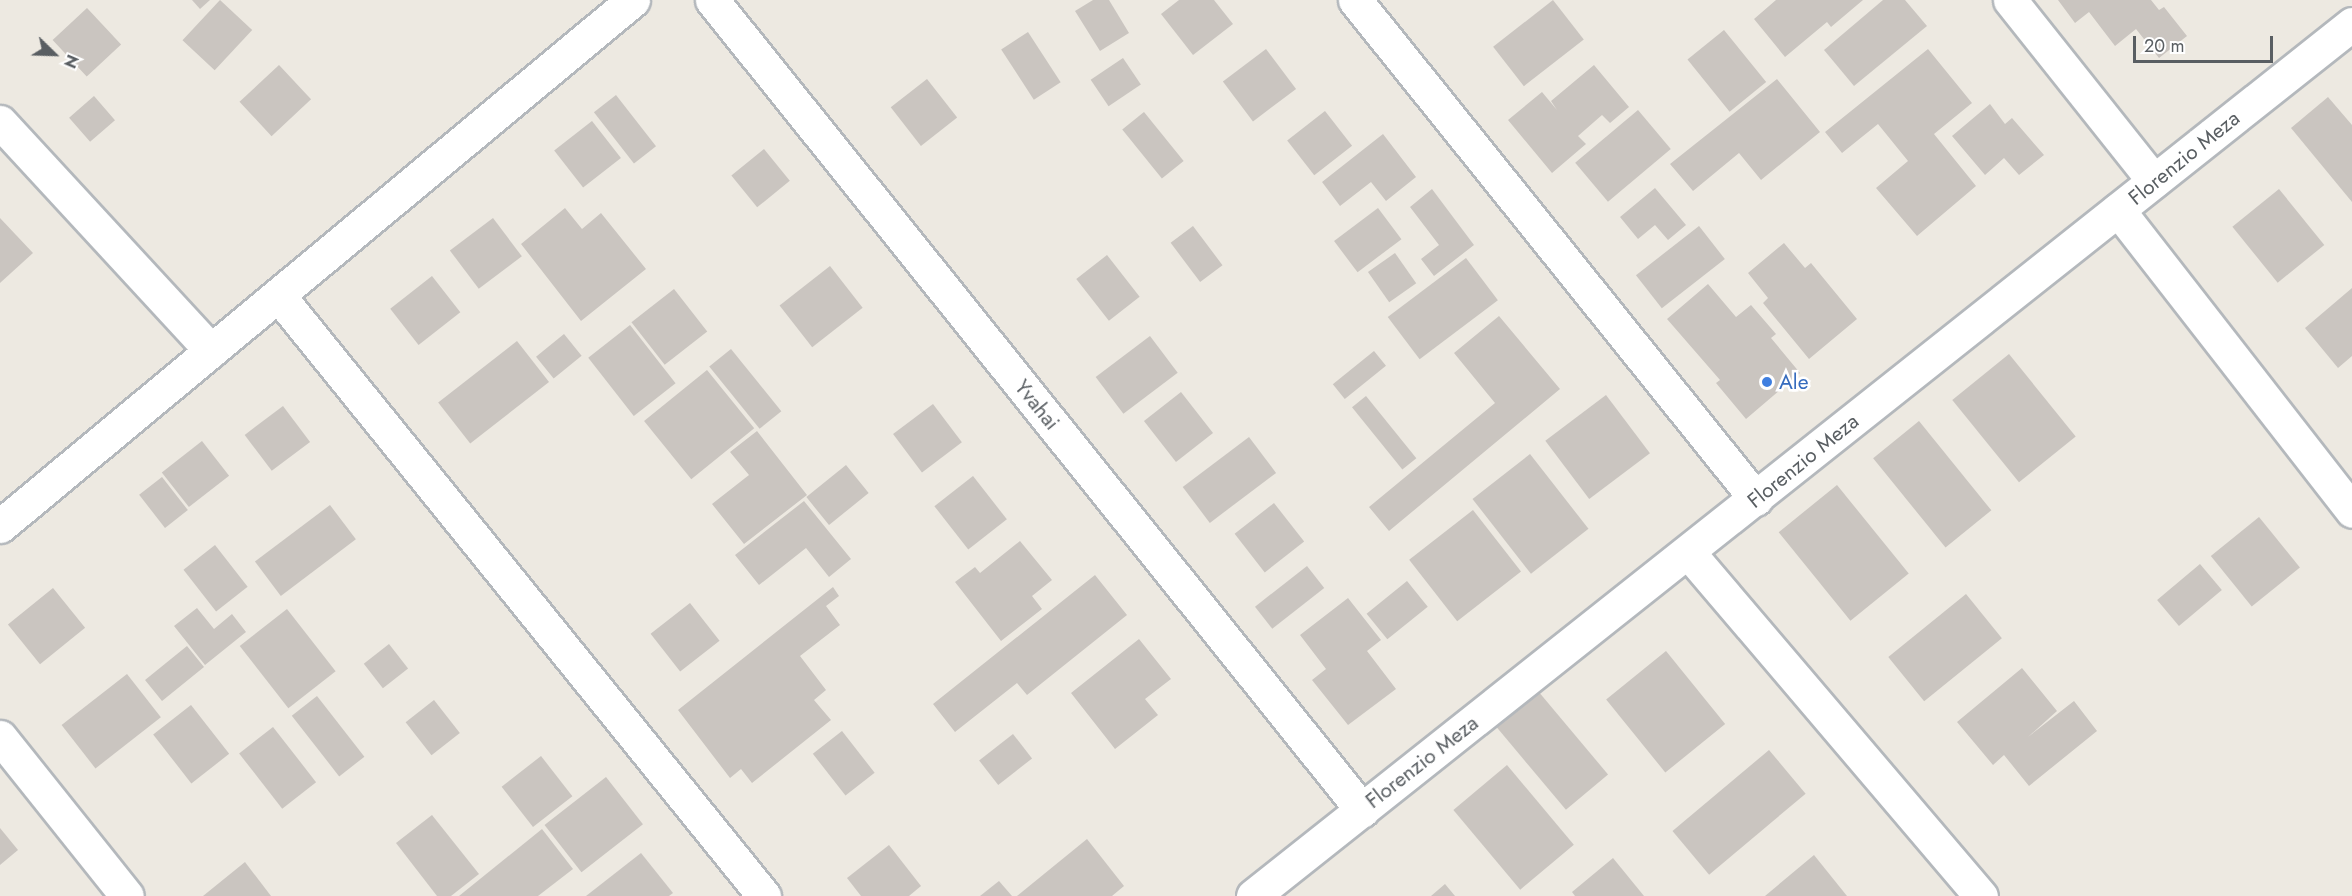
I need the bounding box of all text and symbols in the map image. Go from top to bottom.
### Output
north arrow [24,24,84,84]
scale bar [2136,24,2276,62]
text: 20 m [2144,33,2184,59]
text: N [58,51,84,72]
street label: Florenzio Meza [2123,106,2245,210]
place label: Ale [1779,369,1809,395]
street label: Yvahai [1009,375,1065,435]
marker: Ale [1760,375,1774,389]
street label: Florenzio Meza [1742,409,1864,513]
street label: Florenzio Meza [1361,710,1483,814]

